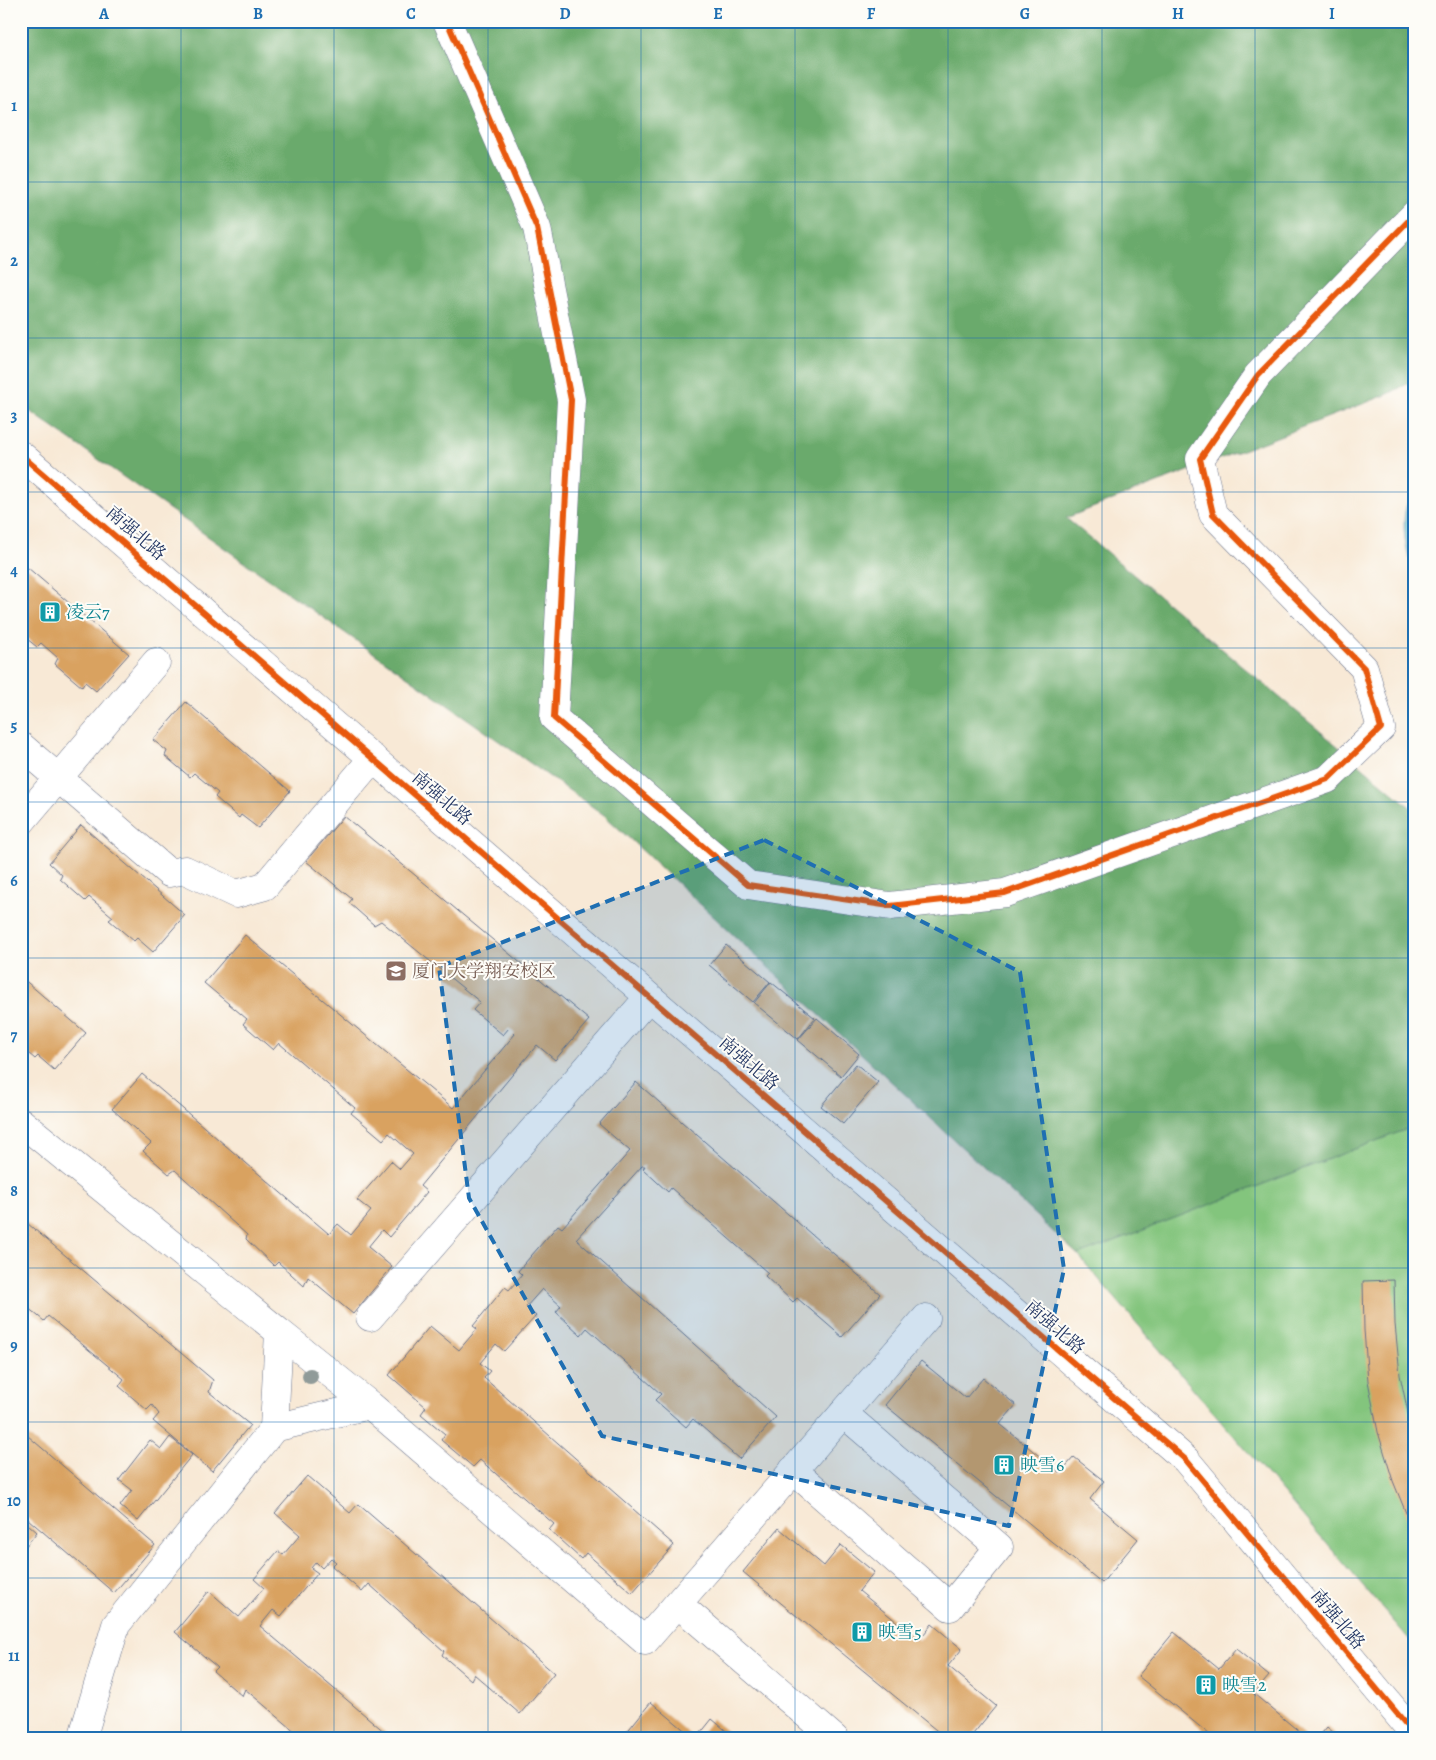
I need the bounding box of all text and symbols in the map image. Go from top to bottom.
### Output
text: A [98,3,110,25]
text: B [253,3,263,25]
text: C [406,3,416,25]
text: D [559,3,571,25]
text: E [713,3,723,25]
text: F [867,3,876,25]
text: G [1020,3,1030,25]
text: H [1172,3,1184,25]
text: I [1329,3,1335,25]
text: 1 [11,95,17,117]
text: 2 [10,250,18,272]
text: 3 [11,405,18,427]
street label: 南强北路 [101,500,171,566]
text: 4 [10,560,18,582]
building icon: 凌云7 [38,600,62,624]
place label: 凌云7 [66,600,110,624]
text: 5 [11,715,18,737]
street label: 南强北路 [407,765,477,831]
text: 6 [10,870,18,892]
school or university icon: 厦门大学翔安校区 [384,959,408,983]
place label: 厦门大学翔安校区 [412,959,556,983]
text: 7 [11,1025,18,1047]
street label: 南强北路 [714,1030,784,1096]
text: 8 [10,1180,18,1202]
street label: 南强北路 [1020,1294,1090,1360]
text: 9 [10,1335,18,1357]
building icon: 映雪6 [992,1453,1016,1477]
place label: 映雪6 [1020,1453,1064,1477]
text: 10 [7,1490,21,1512]
street label: 南强北路 [1306,1584,1370,1654]
building icon: 映雪5 [850,1620,874,1644]
place label: 映雪5 [878,1620,922,1644]
text: 11 [8,1645,20,1667]
building icon: 映雪2 [1194,1673,1218,1697]
place label: 映雪2 [1222,1673,1267,1697]

